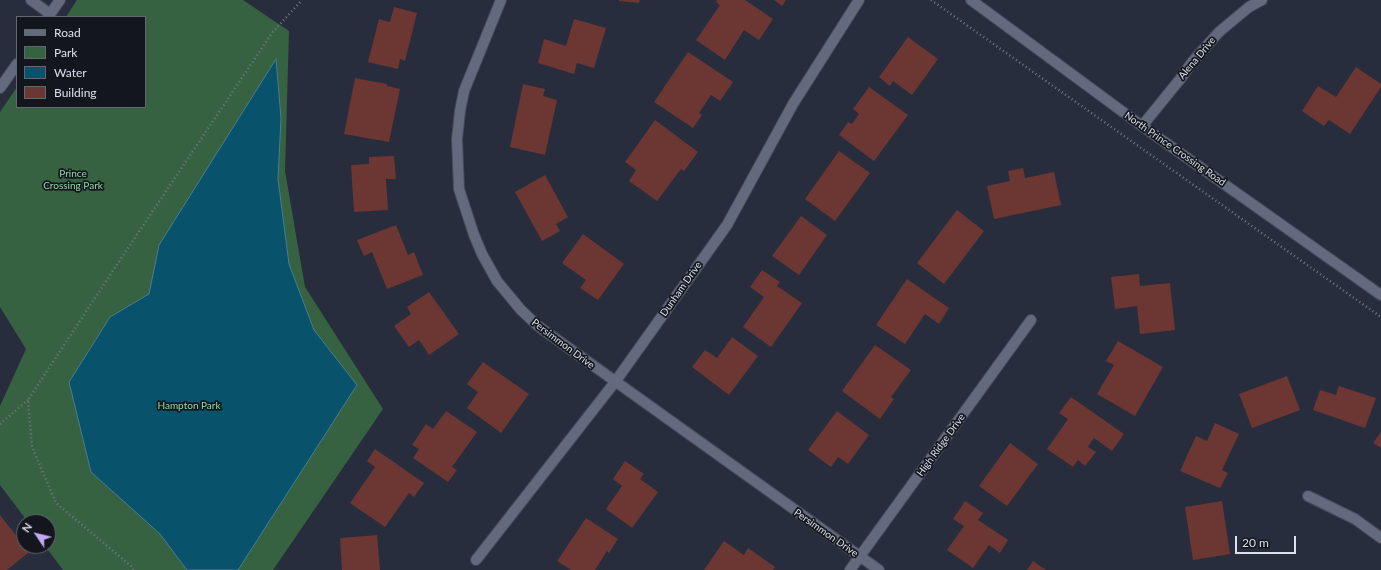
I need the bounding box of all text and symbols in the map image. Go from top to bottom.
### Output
legend [16,16,146,108]
text: Road [54,25,81,40]
street label: Alena Drive [1176,34,1218,82]
text: Park [54,45,77,60]
text: Water [54,65,87,80]
text: Building [54,85,97,100]
street label: North Prince Crossing Road [1122,109,1228,189]
park label: Prince Crossing Park [43,168,103,192]
street label: Dunham Drive [658,259,704,319]
street label: Persimmon Drive [529,317,597,371]
park label: Hampton Park [157,400,221,412]
street label: High Ridge Drive [914,411,968,479]
street label: Persimmon Drive [792,506,860,560]
north arrow [16,514,56,554]
text: N [19,520,34,535]
scale bar [1237,528,1298,554]
text: 20 m [1242,535,1269,550]

